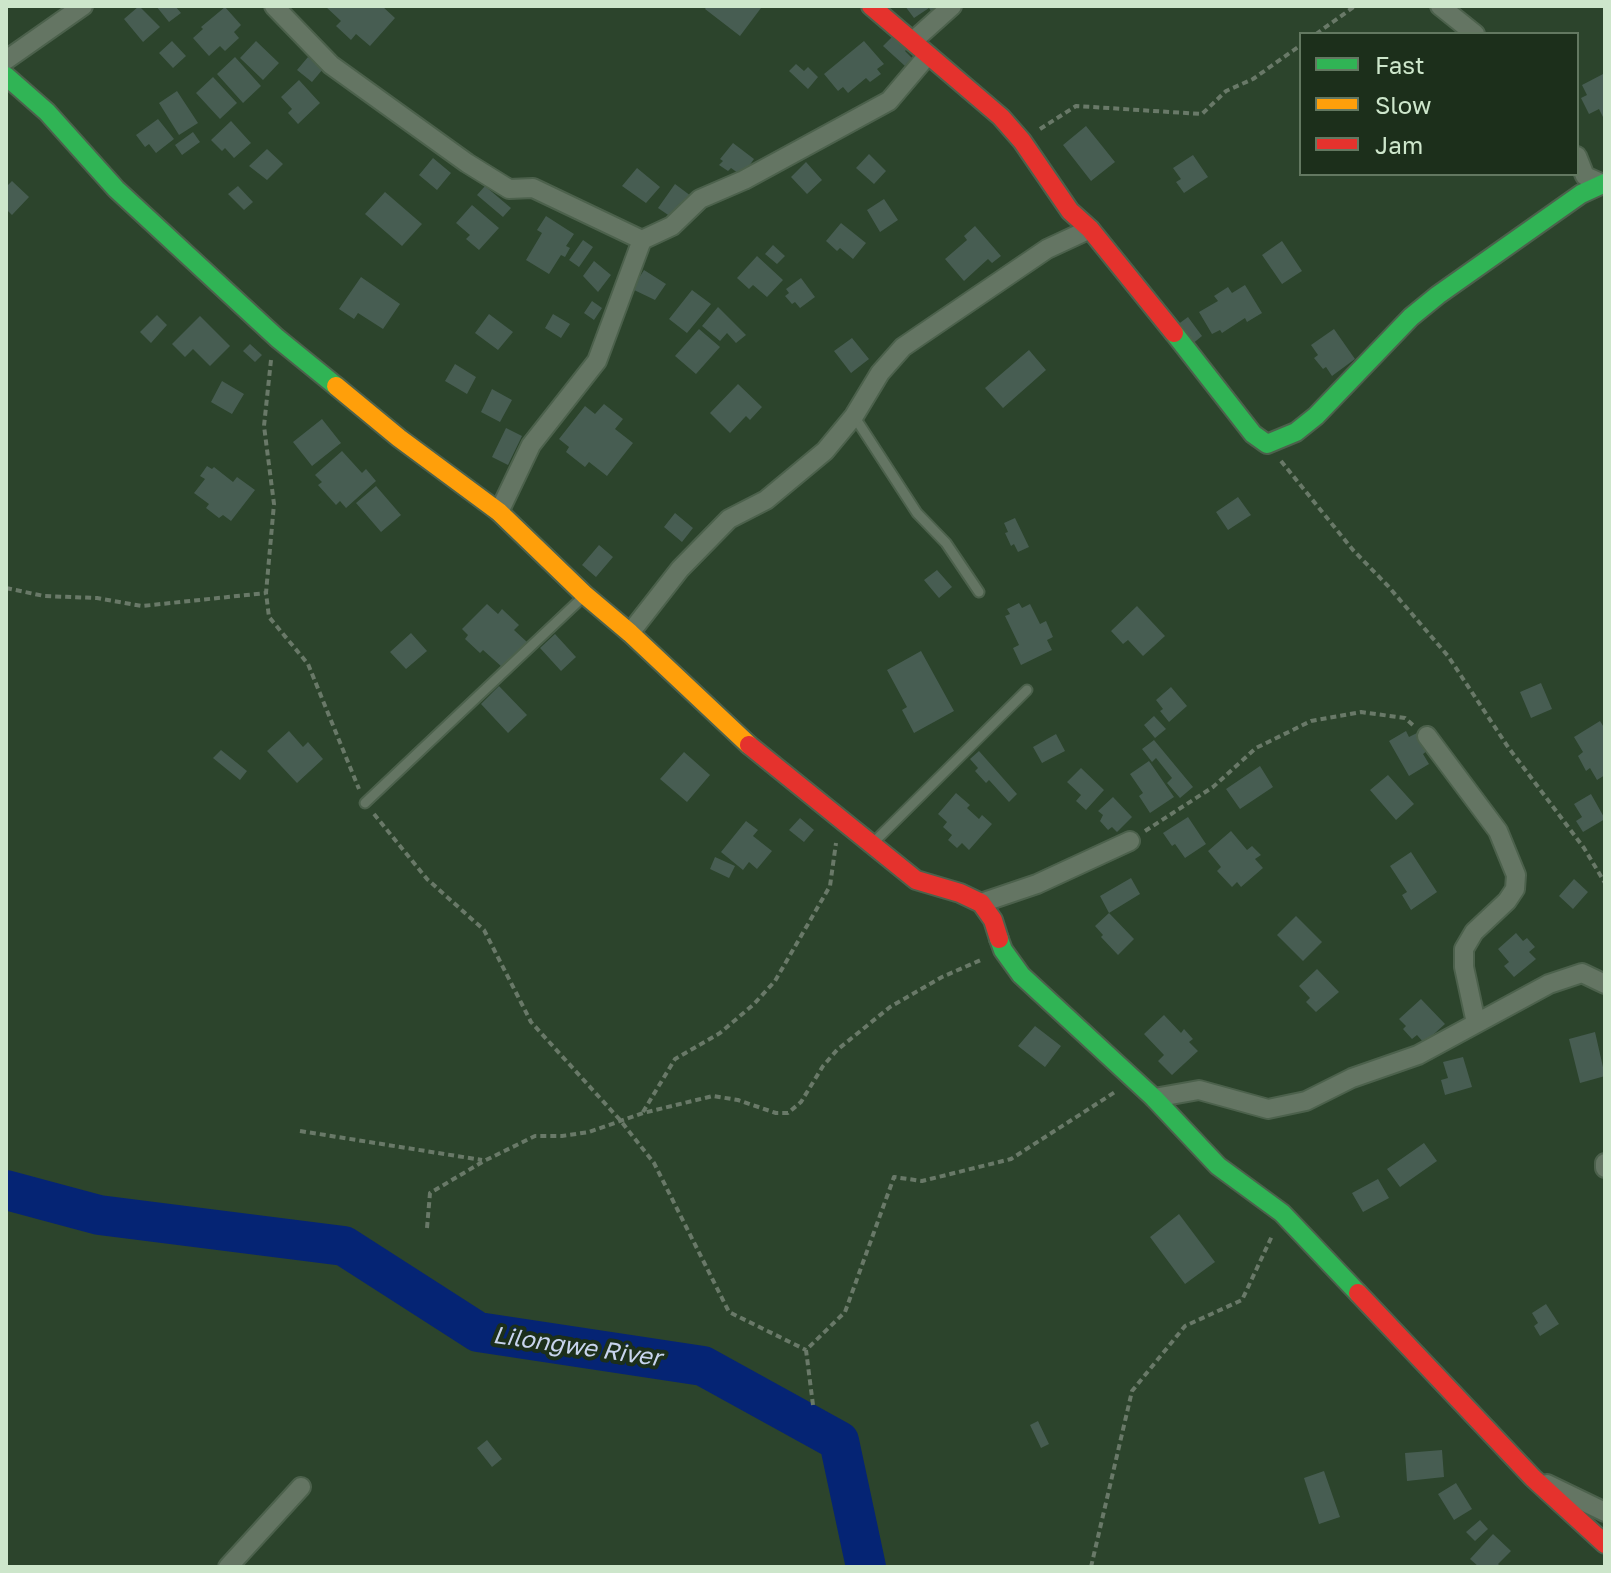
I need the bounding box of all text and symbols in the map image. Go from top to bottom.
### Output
legend [1299,32,1579,176]
text: Fast [1375,50,1425,79]
text: Slow [1375,90,1431,119]
text: Jam [1375,130,1423,159]
water label: Lilongwe River [491,1321,663,1373]

